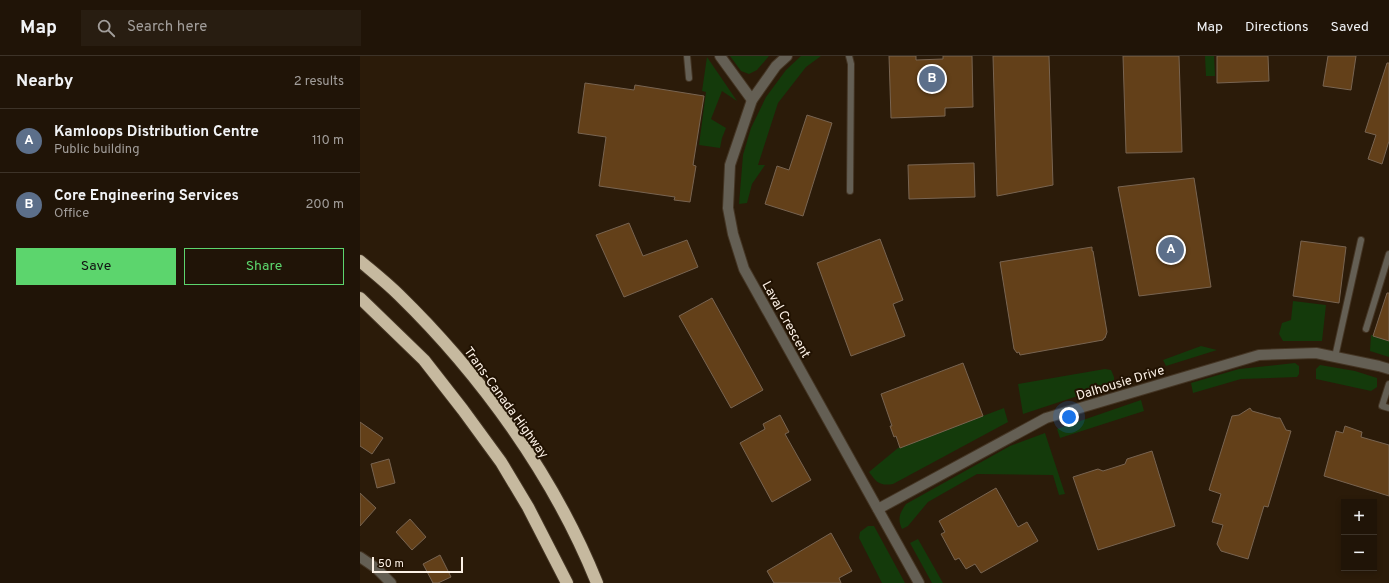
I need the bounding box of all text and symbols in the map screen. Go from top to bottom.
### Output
search box [81,10,361,46]
text: Map [20,16,57,40]
icon: search [95,17,117,39]
text: Search here [127,18,207,37]
text: Map [1197,19,1223,36]
text: Directions [1245,19,1309,36]
text: Saved [1331,19,1369,36]
pin: B [919,64,945,94]
text: Nearby [16,71,73,93]
text: 2 results [294,74,344,90]
text: Kamloops Distribution Centre [54,123,259,142]
text: A [24,133,34,149]
text: 110 m [312,133,344,149]
text: Public building [54,142,140,158]
text: Core Engineering Services [54,187,239,206]
text: B [25,197,33,213]
text: 200 m [305,197,344,213]
text: Office [54,206,89,222]
pin: A [1158,235,1184,265]
button: Save [16,248,176,285]
button: Share [184,248,344,285]
street label: Laval Crescent [758,279,813,361]
street label: Trans-Canada Highway [460,344,551,462]
street label: Dalhousie Drive [1075,363,1167,405]
your location [1059,407,1079,427]
map controls [1341,499,1377,571]
button: + [1341,499,1377,535]
button: − [1341,535,1377,571]
scale bar [372,555,463,574]
text: 50 m [378,557,404,571]

